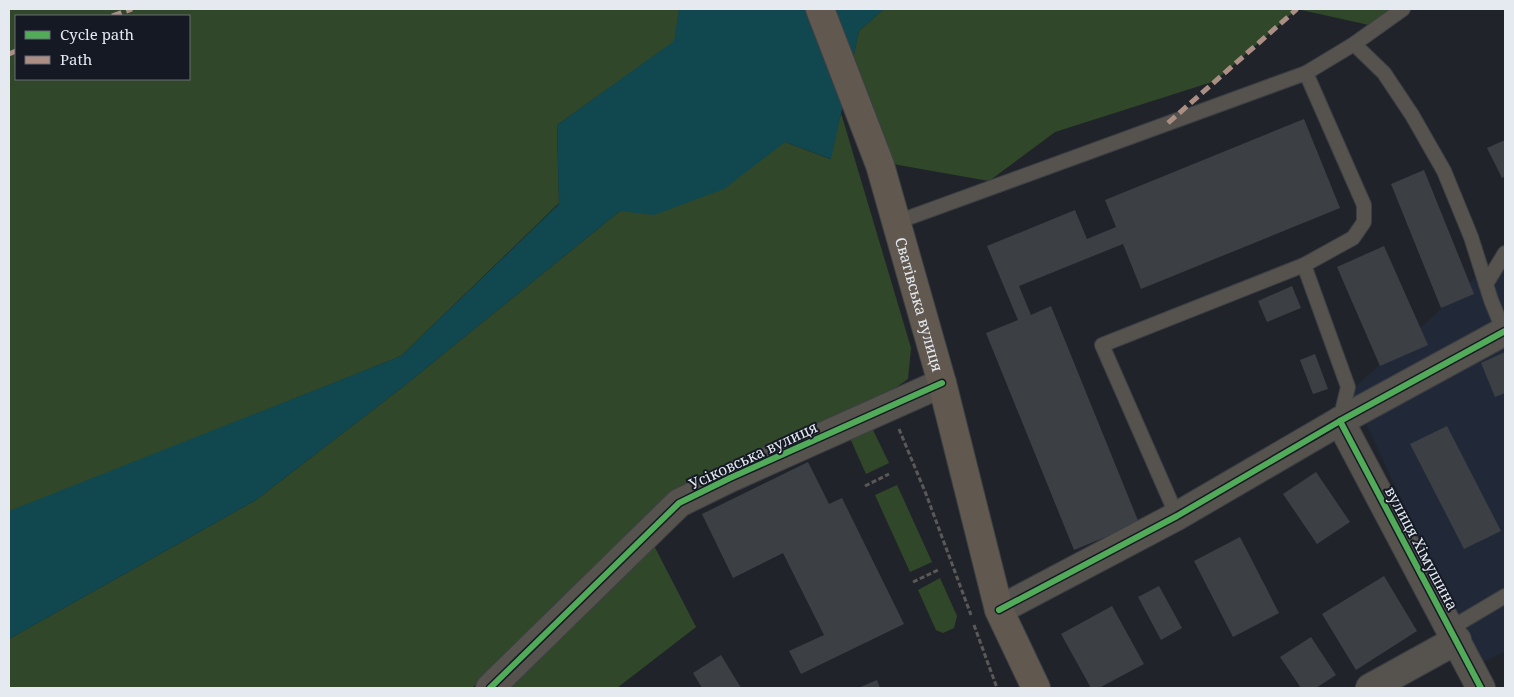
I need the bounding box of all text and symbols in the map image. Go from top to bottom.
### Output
legend [15,15,190,80]
text: Cycle path [60,24,135,44]
text: Path [60,49,93,69]
street label: Сватівська вулиця [891,235,948,374]
street label: Усіковська вулиця [686,416,820,494]
street label: вулиця Хімушина [1381,483,1463,613]

